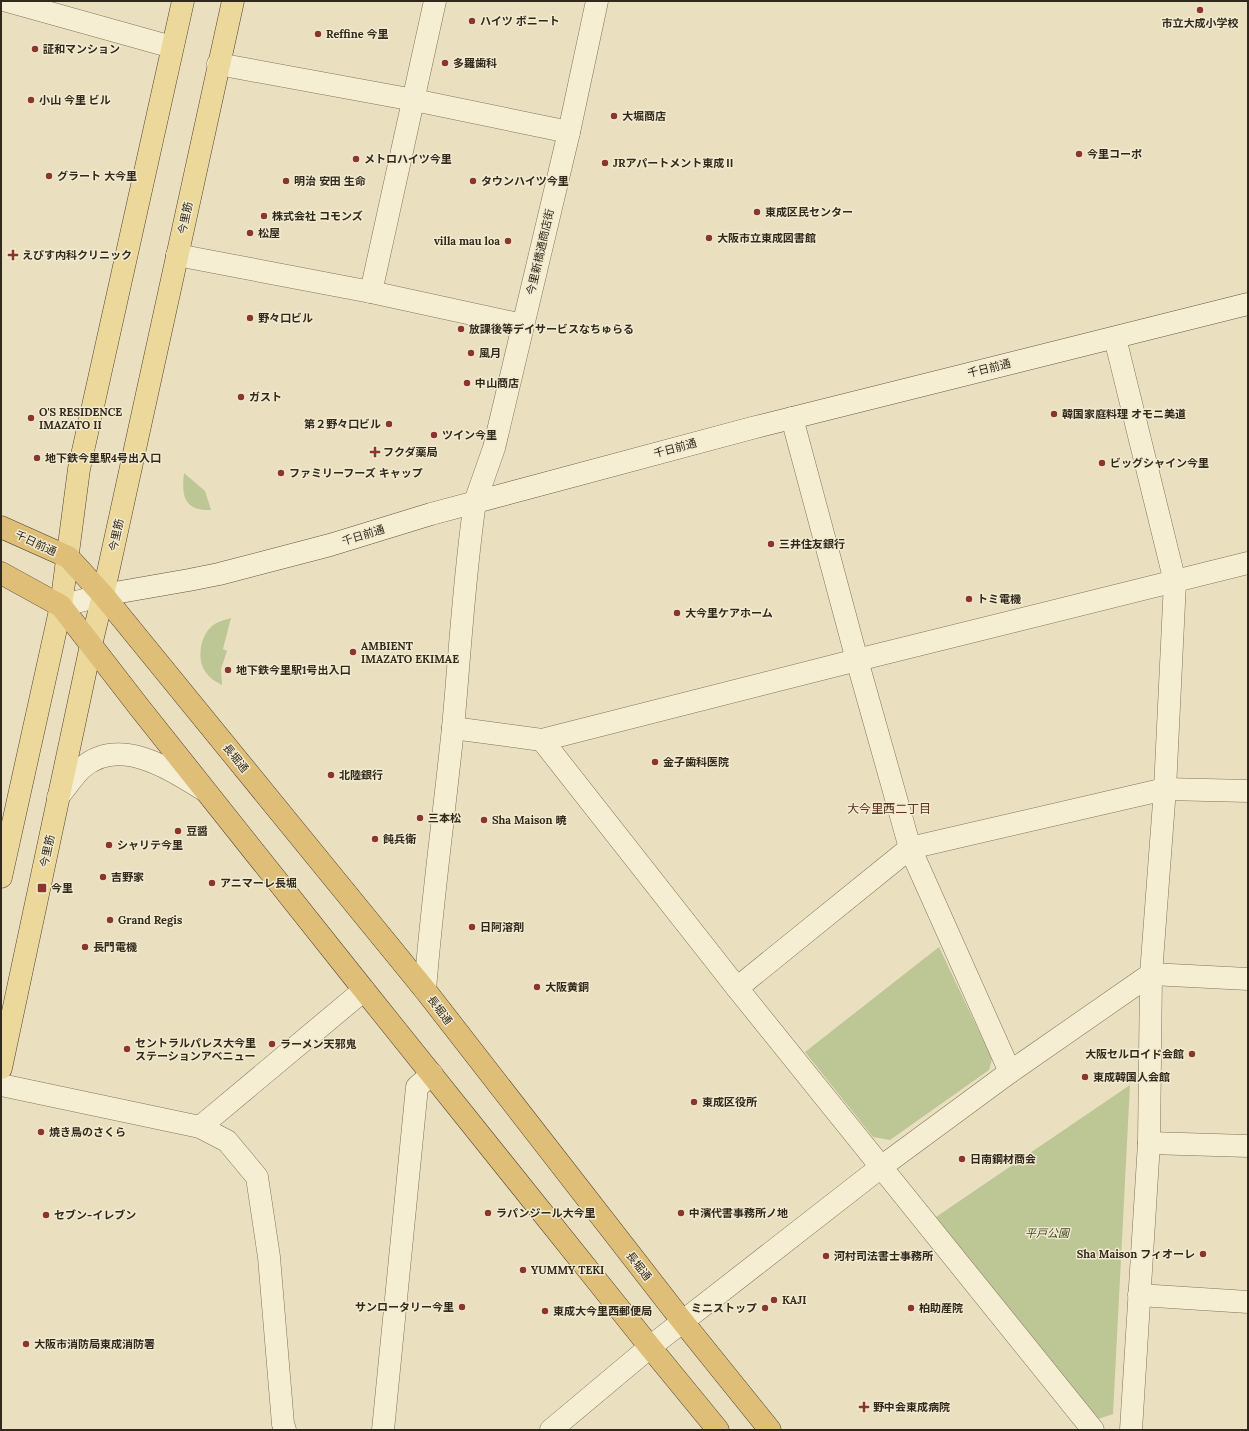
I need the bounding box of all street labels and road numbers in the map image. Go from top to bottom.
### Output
street label: 今里筋 [175,200,195,236]
street label: 今里新橋通商店街 [523,208,557,296]
street label: 千日前通 [966,356,1012,380]
street label: 千日前通 [652,436,698,460]
street label: 今里筋 [106,517,126,553]
street label: 千日前通 [340,522,386,548]
street label: 千日前通 [13,527,59,559]
street label: 長堀通 [220,741,252,775]
street label: 今里筋 [37,833,57,869]
street label: 長堀通 [424,993,456,1027]
street label: 長堀通 [623,1249,655,1283]

